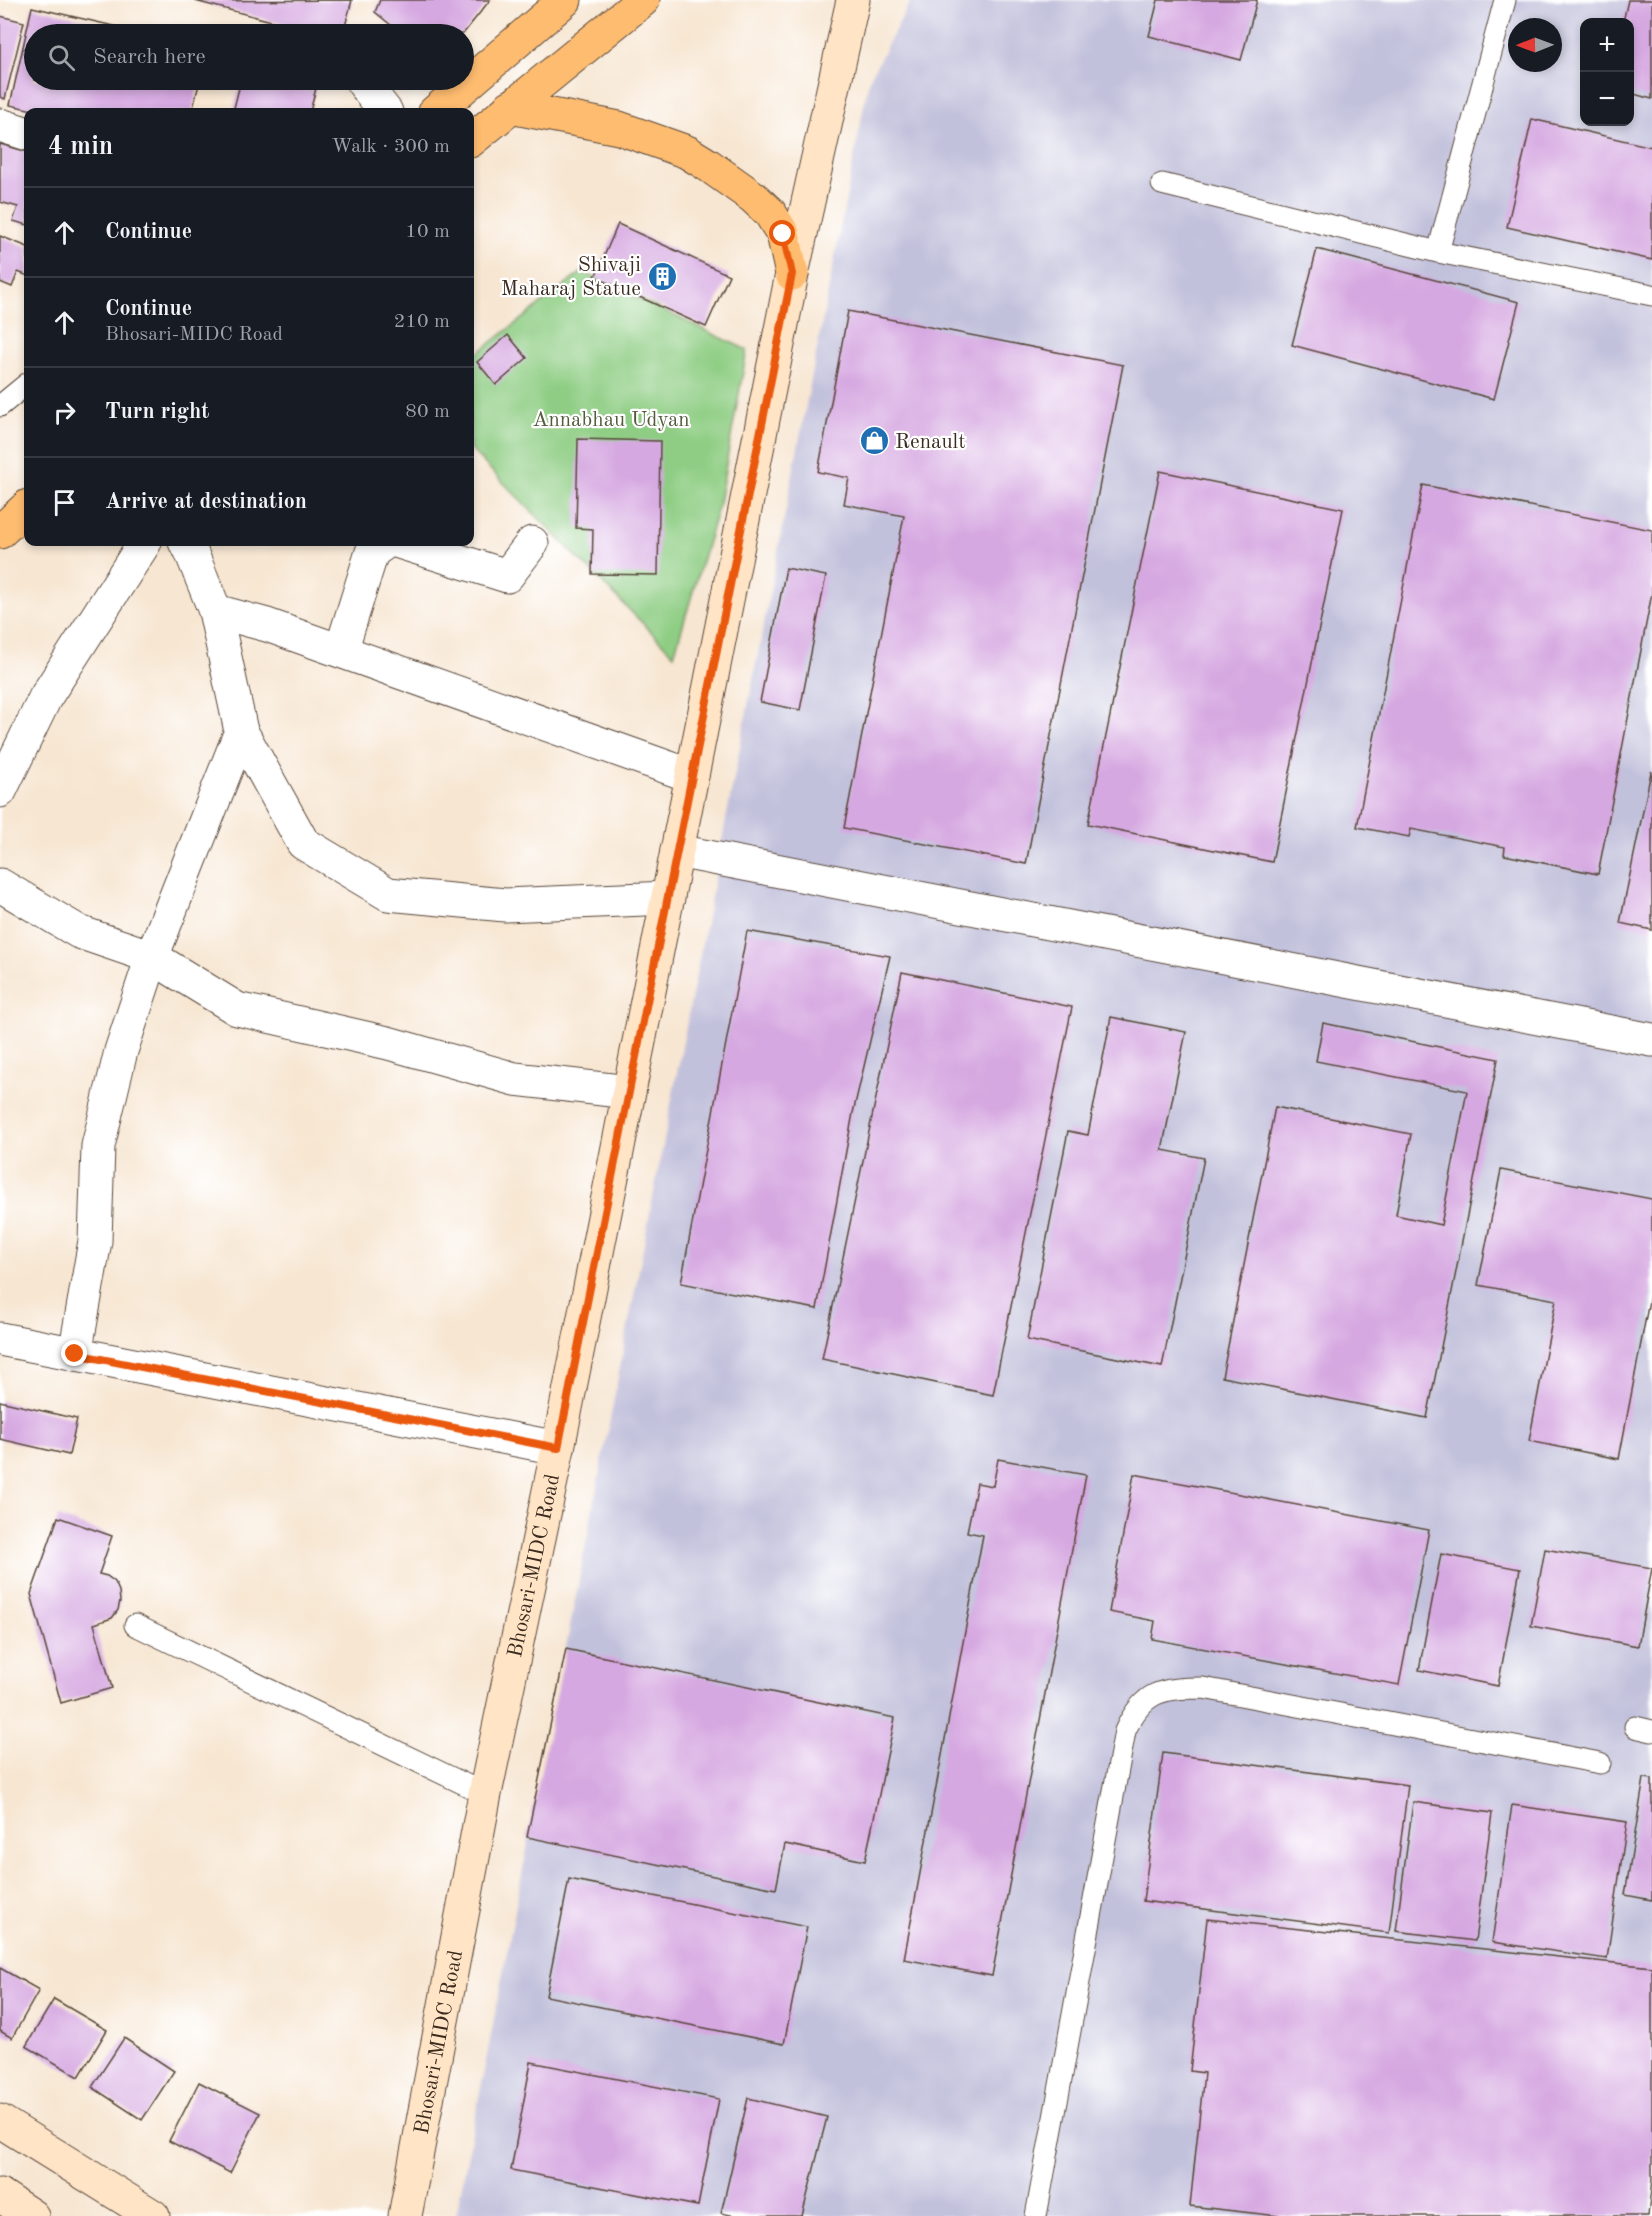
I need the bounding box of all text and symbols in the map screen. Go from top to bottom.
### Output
north arrow [1508,18,1562,72]
map controls [1580,18,1634,126]
button: + [1580,18,1634,72]
search box [24,24,474,90]
icon: search [45,41,78,74]
text: Search here [93,46,206,68]
button: − [1580,72,1634,126]
text: 4 min [48,134,113,160]
text: Walk · 300 m [331,137,450,157]
icon: ahead [48,216,81,249]
route start [769,220,795,246]
text: Continue [105,221,192,243]
text: 10 m [405,222,450,242]
place label: Shivaji Maharaj Statue [501,255,641,300]
building icon: Shivaji Maharaj Statue [646,260,678,292]
text: Continue [105,298,192,320]
icon: ahead [48,306,81,339]
text: 210 m [394,312,450,332]
text: Bhosari-MIDC Road [105,325,283,345]
icon: right [48,396,81,429]
text: Turn right [105,401,209,423]
text: 80 m [405,402,450,422]
park label: Annabhau Udyan [532,410,690,431]
shop icon: Renault [858,425,890,457]
place label: Renault [895,432,966,453]
icon: arrive [48,486,81,519]
text: Arrive at destination [105,491,307,513]
route end [61,1340,87,1366]
street label: Bhosari-MIDC Road [505,1472,564,1660]
street label: Bhosari-MIDC Road [412,1949,467,2136]

